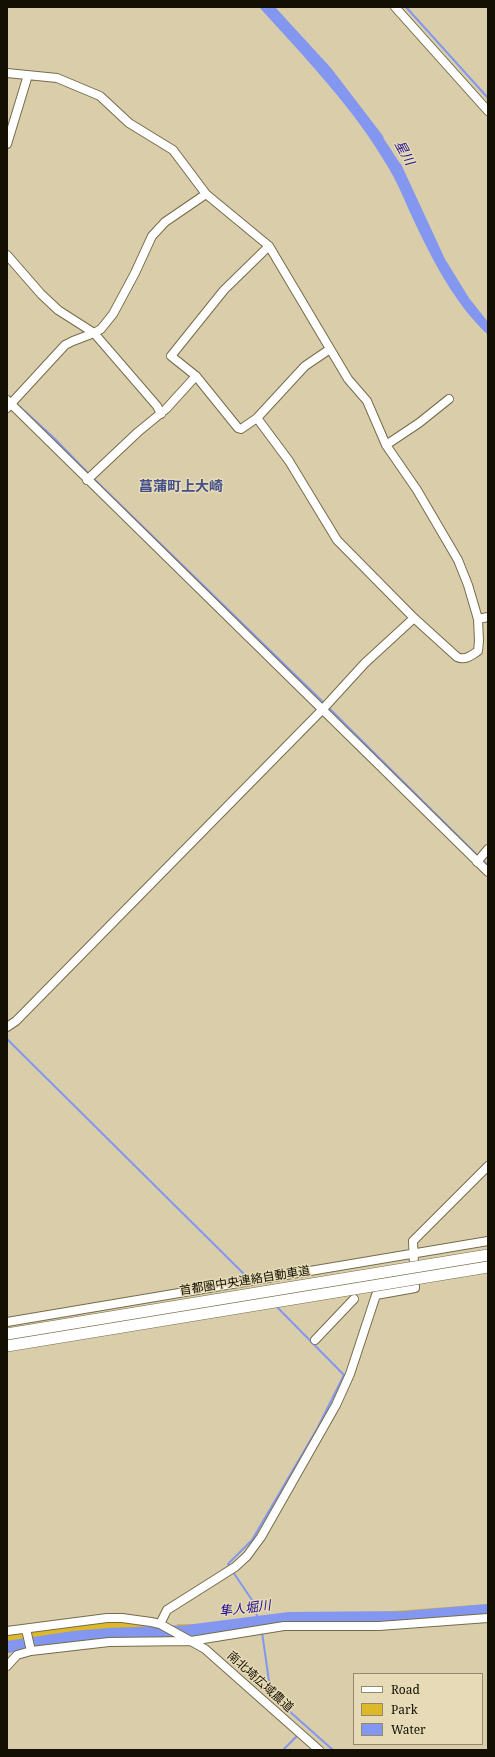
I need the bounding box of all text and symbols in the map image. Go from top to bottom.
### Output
water label: 星川 [391,138,417,168]
district label: 菖蒲町上大崎 [139,479,223,495]
street label: 首都圏中央連絡自動車道 [179,1264,311,1298]
water label: 隼人堀川 [218,1598,272,1620]
street label: 南北埼広域農道 [224,1649,296,1715]
legend [353,1673,483,1745]
text: Road [391,1681,420,1698]
text: Park [391,1701,418,1718]
text: Water [391,1721,426,1738]

